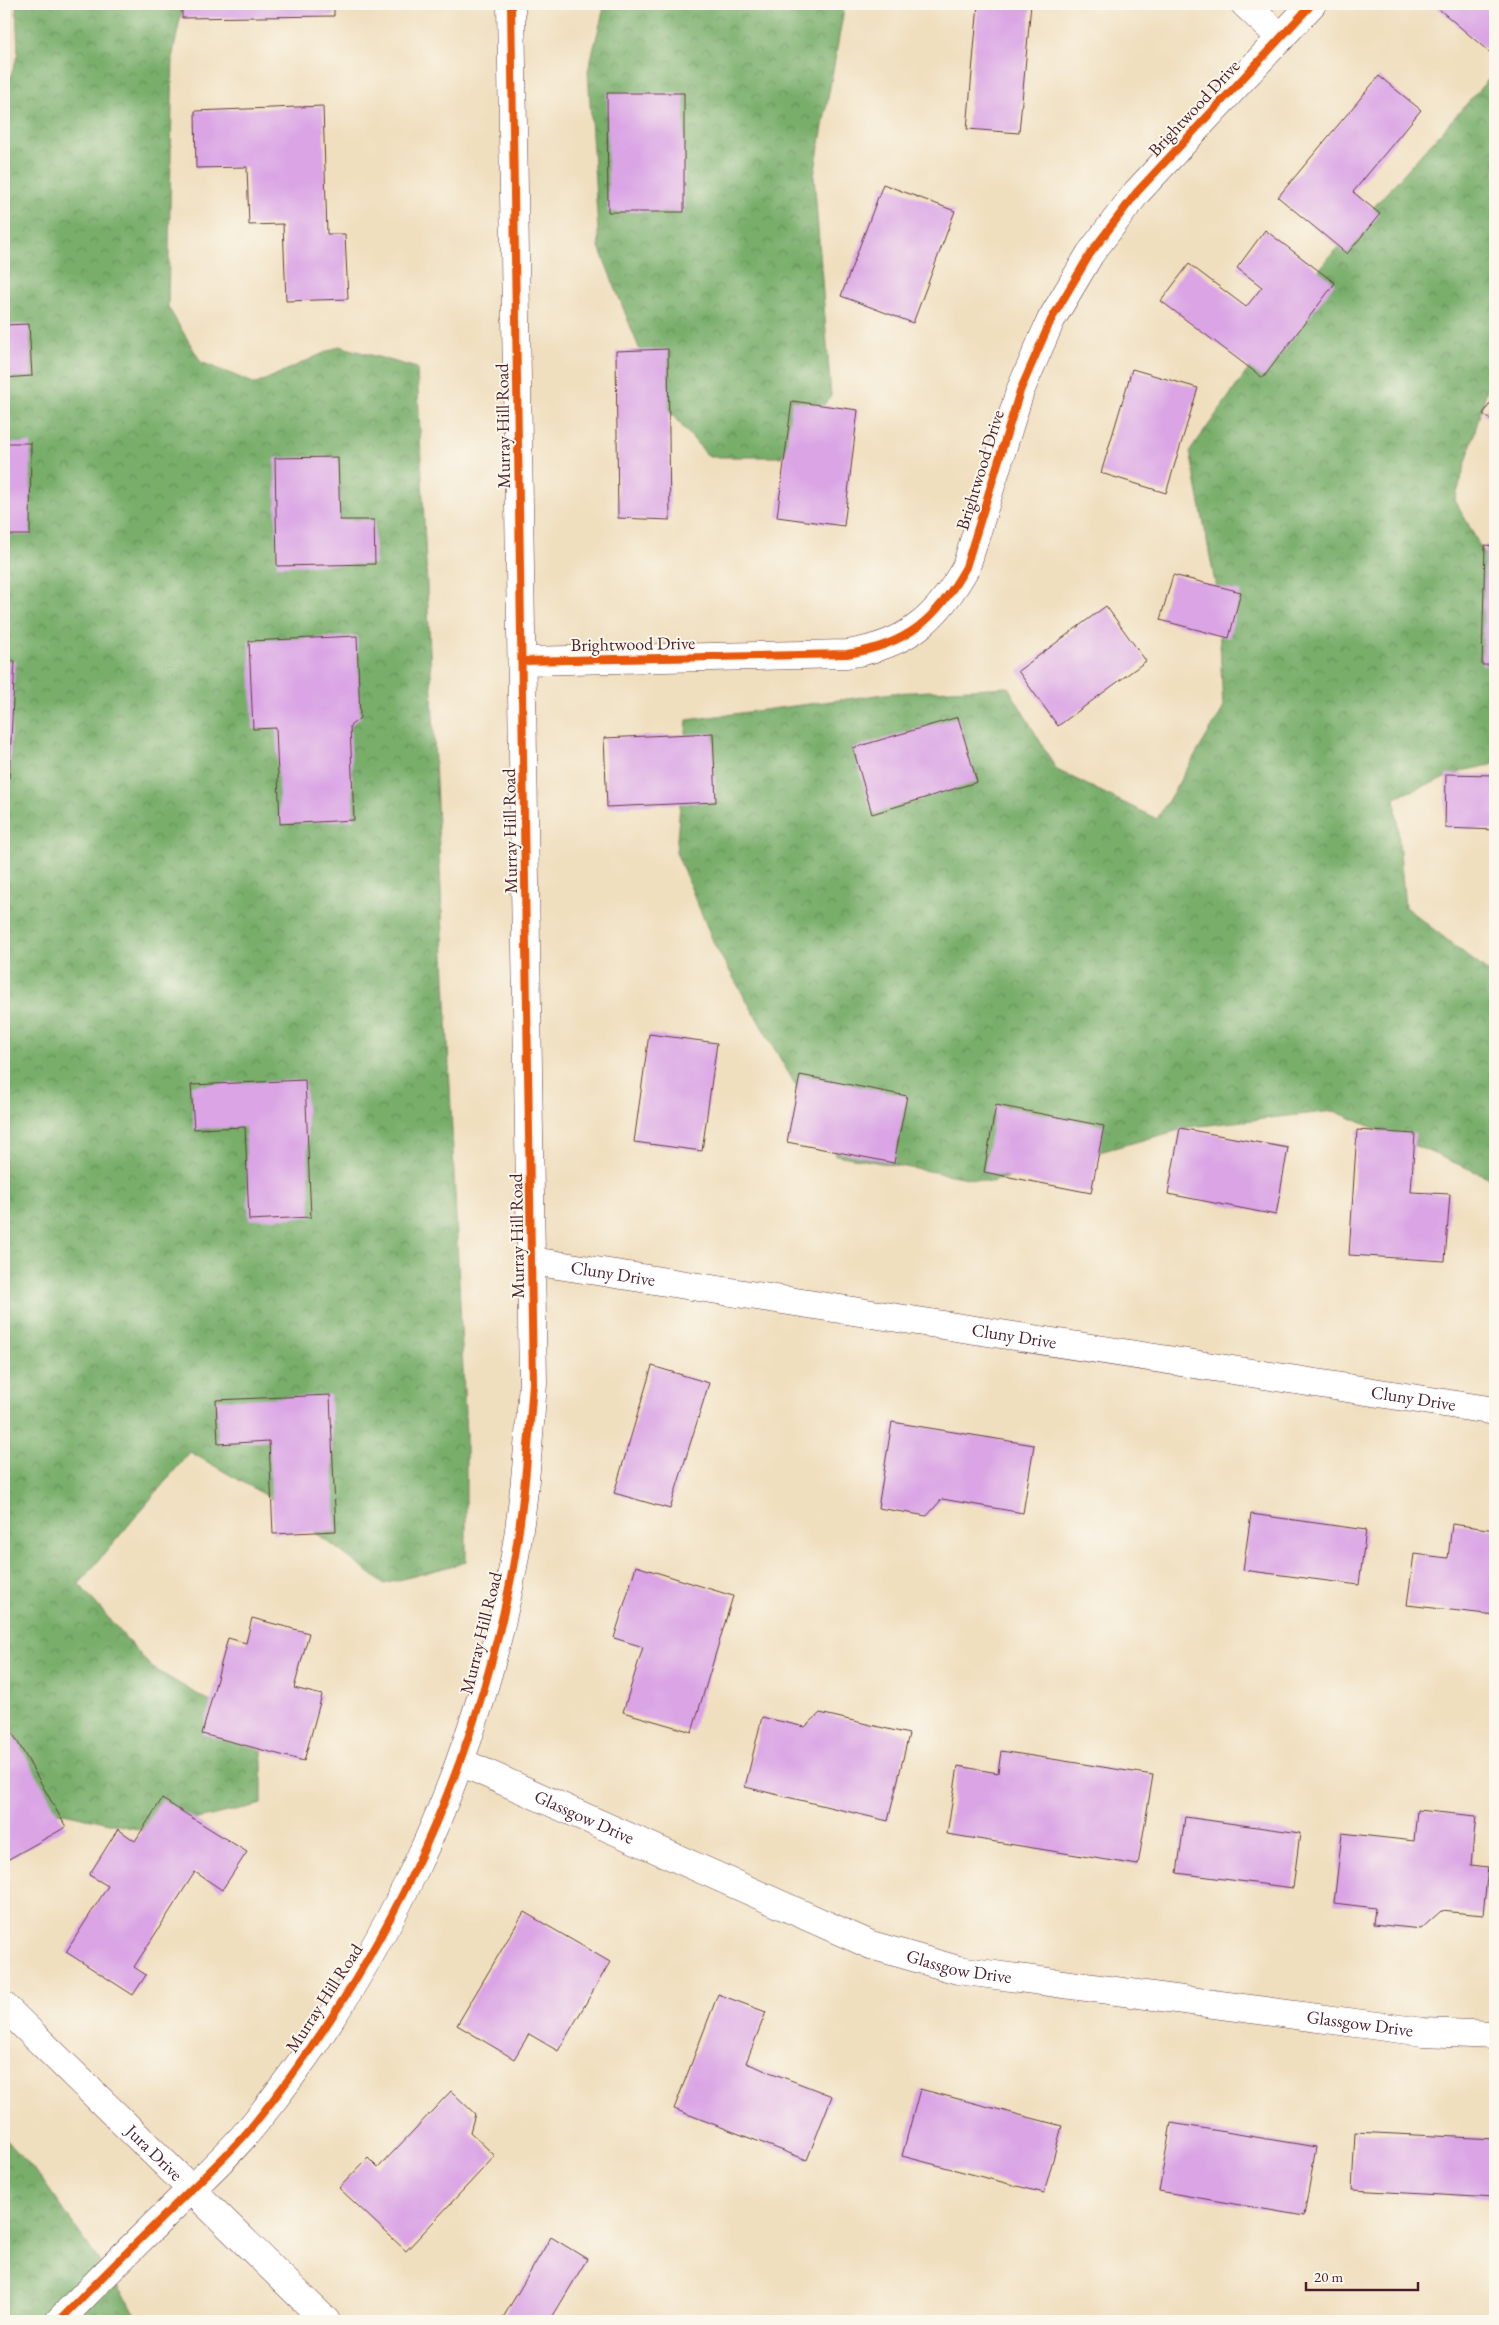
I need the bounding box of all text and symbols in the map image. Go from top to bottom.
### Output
street label: Brightwood Drive [1143,54,1245,161]
street label: Murray Hill Road [490,362,515,489]
street label: Brightwood Drive [950,407,1009,533]
street label: Brightwood Drive [570,631,695,656]
street label: Murray Hill Road [497,767,522,894]
street label: Murray Hill Road [504,1172,529,1299]
street label: Cluny Drive [569,1255,657,1291]
street label: Cluny Drive [970,1318,1058,1354]
street label: Cluny Drive [1369,1380,1457,1416]
street label: Murray Hill Road [454,1569,507,1696]
street label: Glassgow Drive [531,1784,638,1849]
street label: Murray Hill Road [280,1938,368,2056]
street label: Glassgow Drive [904,1944,1013,1988]
street label: Glassgow Drive [1305,2005,1415,2042]
street label: Jura Drive [120,2118,188,2186]
scale bar [1306,2260,1419,2292]
text: 20 m [1314,2267,1343,2286]

